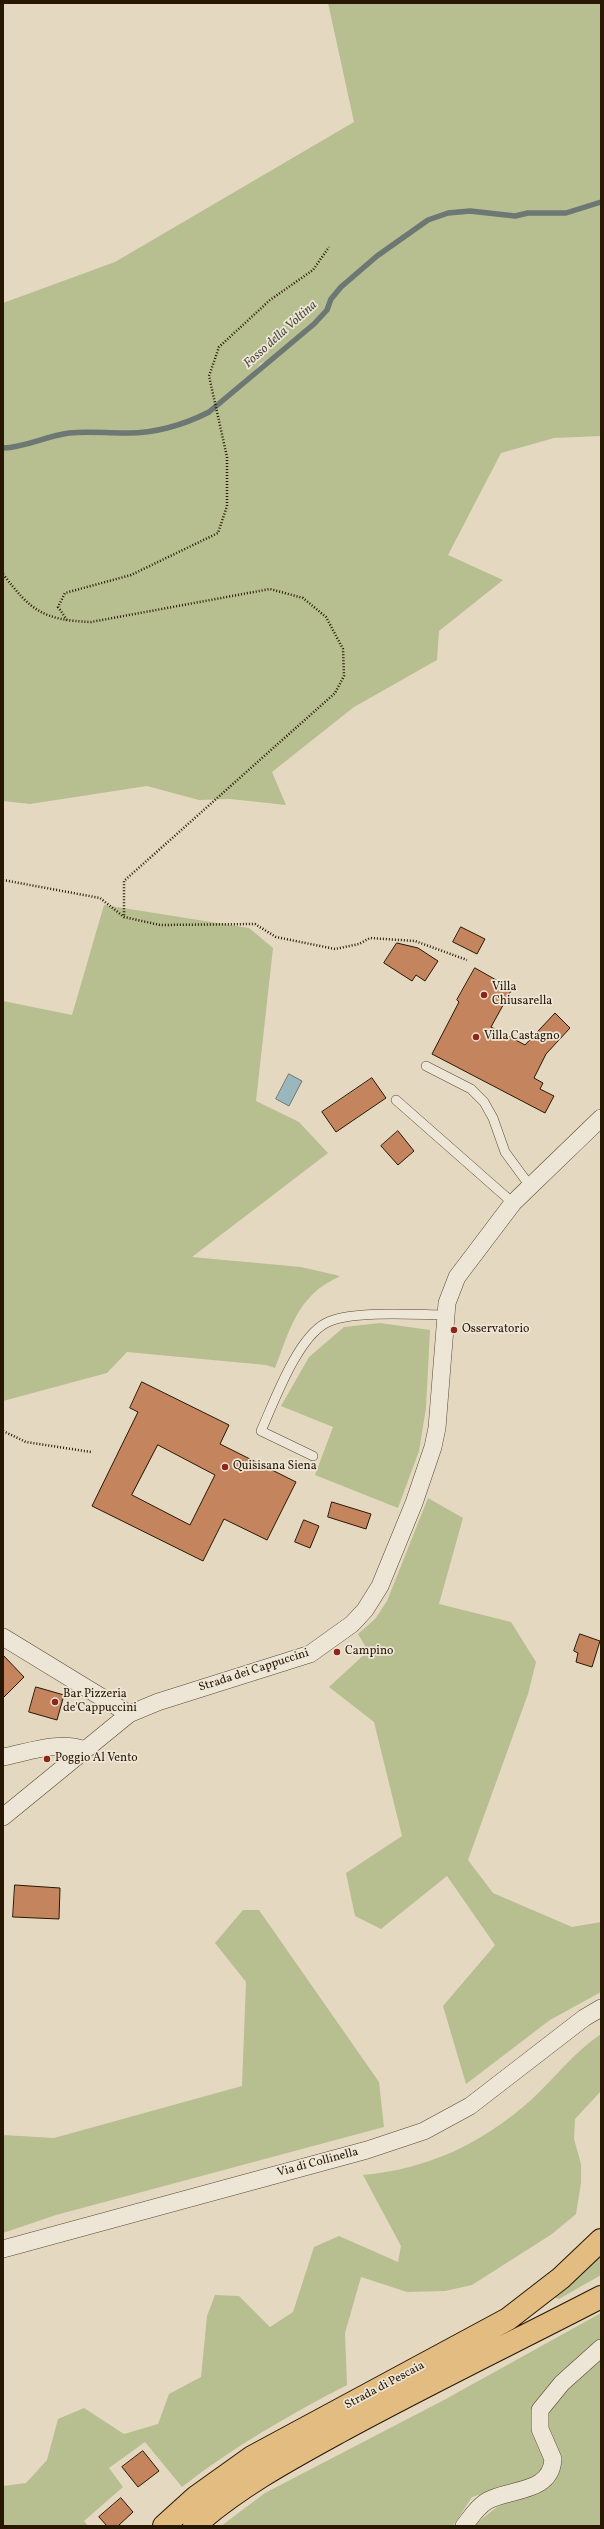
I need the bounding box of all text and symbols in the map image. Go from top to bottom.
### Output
water label: Fosso della Voltina [241,298,321,372]
place label: Villa Chiusarella [492,981,552,1009]
marker: Villa Chiusarella [479,990,489,1000]
place label: Villa Castagno [484,1030,560,1044]
marker: Villa Castagno [471,1032,481,1042]
place label: Osservatorio [462,1323,529,1337]
marker: Osservatorio [449,1325,459,1335]
place label: Quisisana Siena [233,1460,317,1474]
marker: Quisisana Siena [220,1462,230,1472]
place label: Campino [345,1645,393,1659]
street label: Strada dei Cappuccini [197,1646,311,1696]
marker: Campino [332,1647,342,1657]
place label: Bar Pizzeria de'Cappuccini [63,1688,137,1716]
marker: Bar Pizzeria de'Cappuccini [50,1697,60,1707]
place label: Poggio Al Vento [55,1752,138,1766]
marker: Poggio Al Vento [42,1754,52,1764]
street label: Via di Collinella [276,2145,360,2181]
street label: Strada di Pescaia [343,2359,427,2413]

